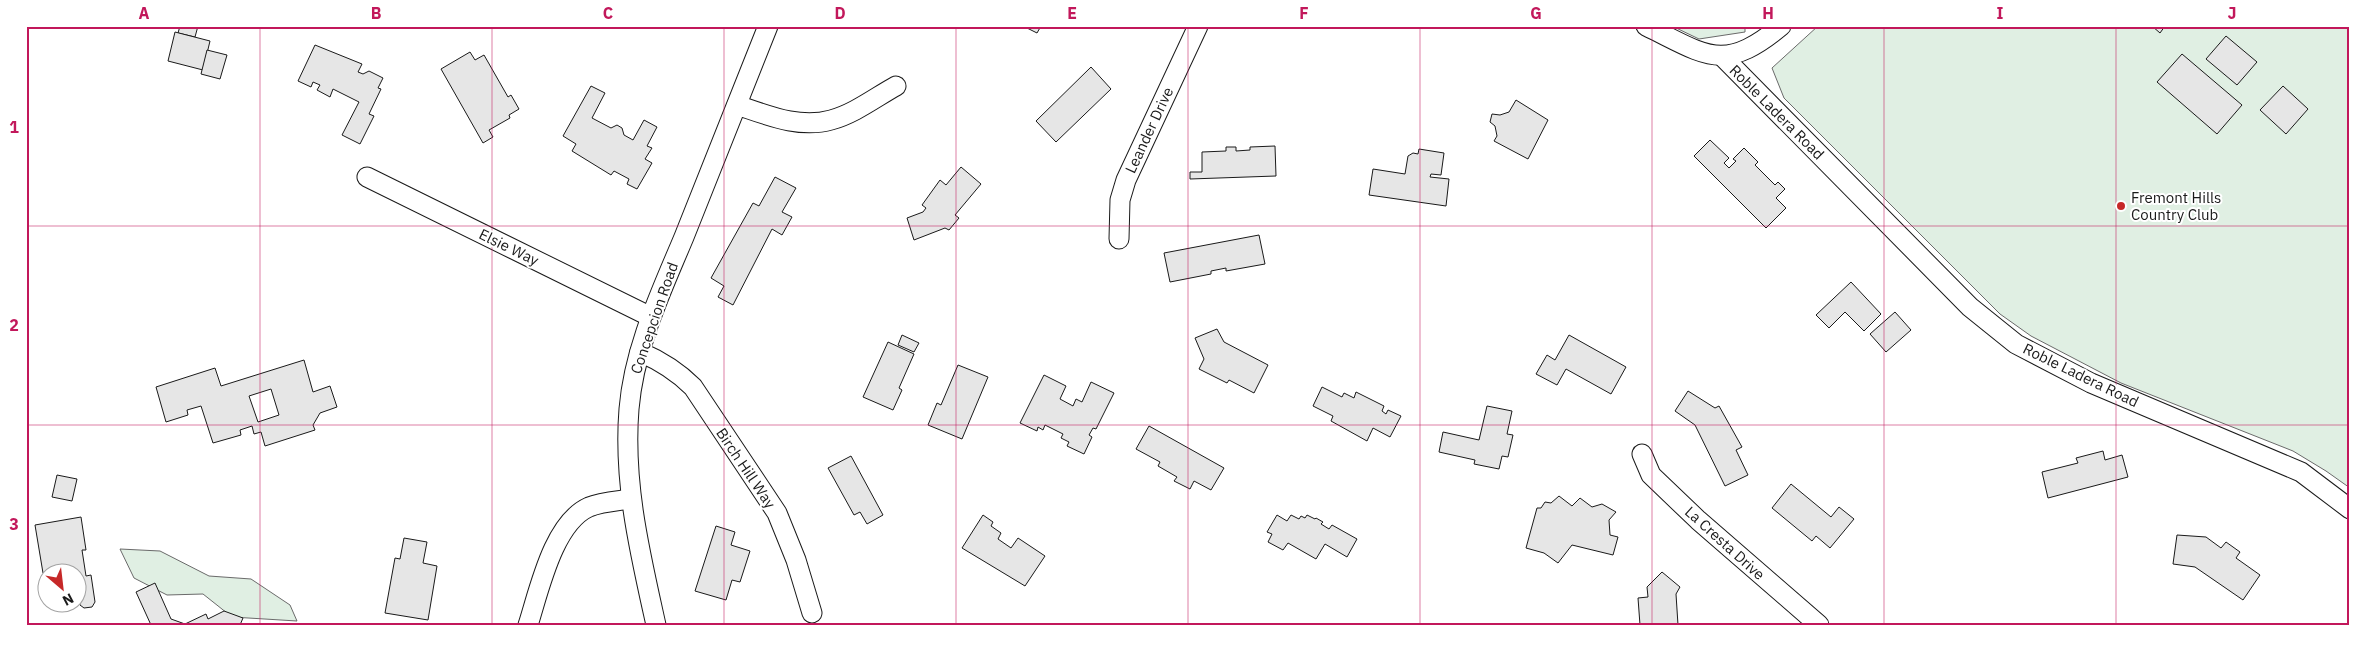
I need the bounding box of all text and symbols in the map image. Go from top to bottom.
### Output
text: A [139,3,150,23]
text: B [371,3,382,23]
text: C [603,3,613,23]
text: D [834,3,846,23]
text: E [1067,3,1077,23]
text: F [1299,3,1309,23]
text: G [1530,3,1542,23]
text: H [1762,3,1774,23]
text: I [1997,3,2004,23]
text: J [2228,3,2236,23]
street label: Roble Ladera Road [1726,61,1828,163]
street label: Leander Drive [1121,84,1177,176]
text: 1 [9,117,19,137]
place label: Fremont Hills Country Club [2131,188,2221,224]
marker: Fremont Hills Country Club [2115,200,2127,212]
street label: Elsie Way [476,224,543,270]
street label: Concepcion Road [626,260,682,376]
text: 2 [9,315,19,335]
street label: Roble Ladera Road [2020,339,2142,411]
street label: Birch Hill Way [712,424,780,512]
street label: La Cresta Drive [1681,502,1769,584]
text: 3 [9,514,19,534]
north arrow [38,564,88,614]
text: N [59,589,77,610]

